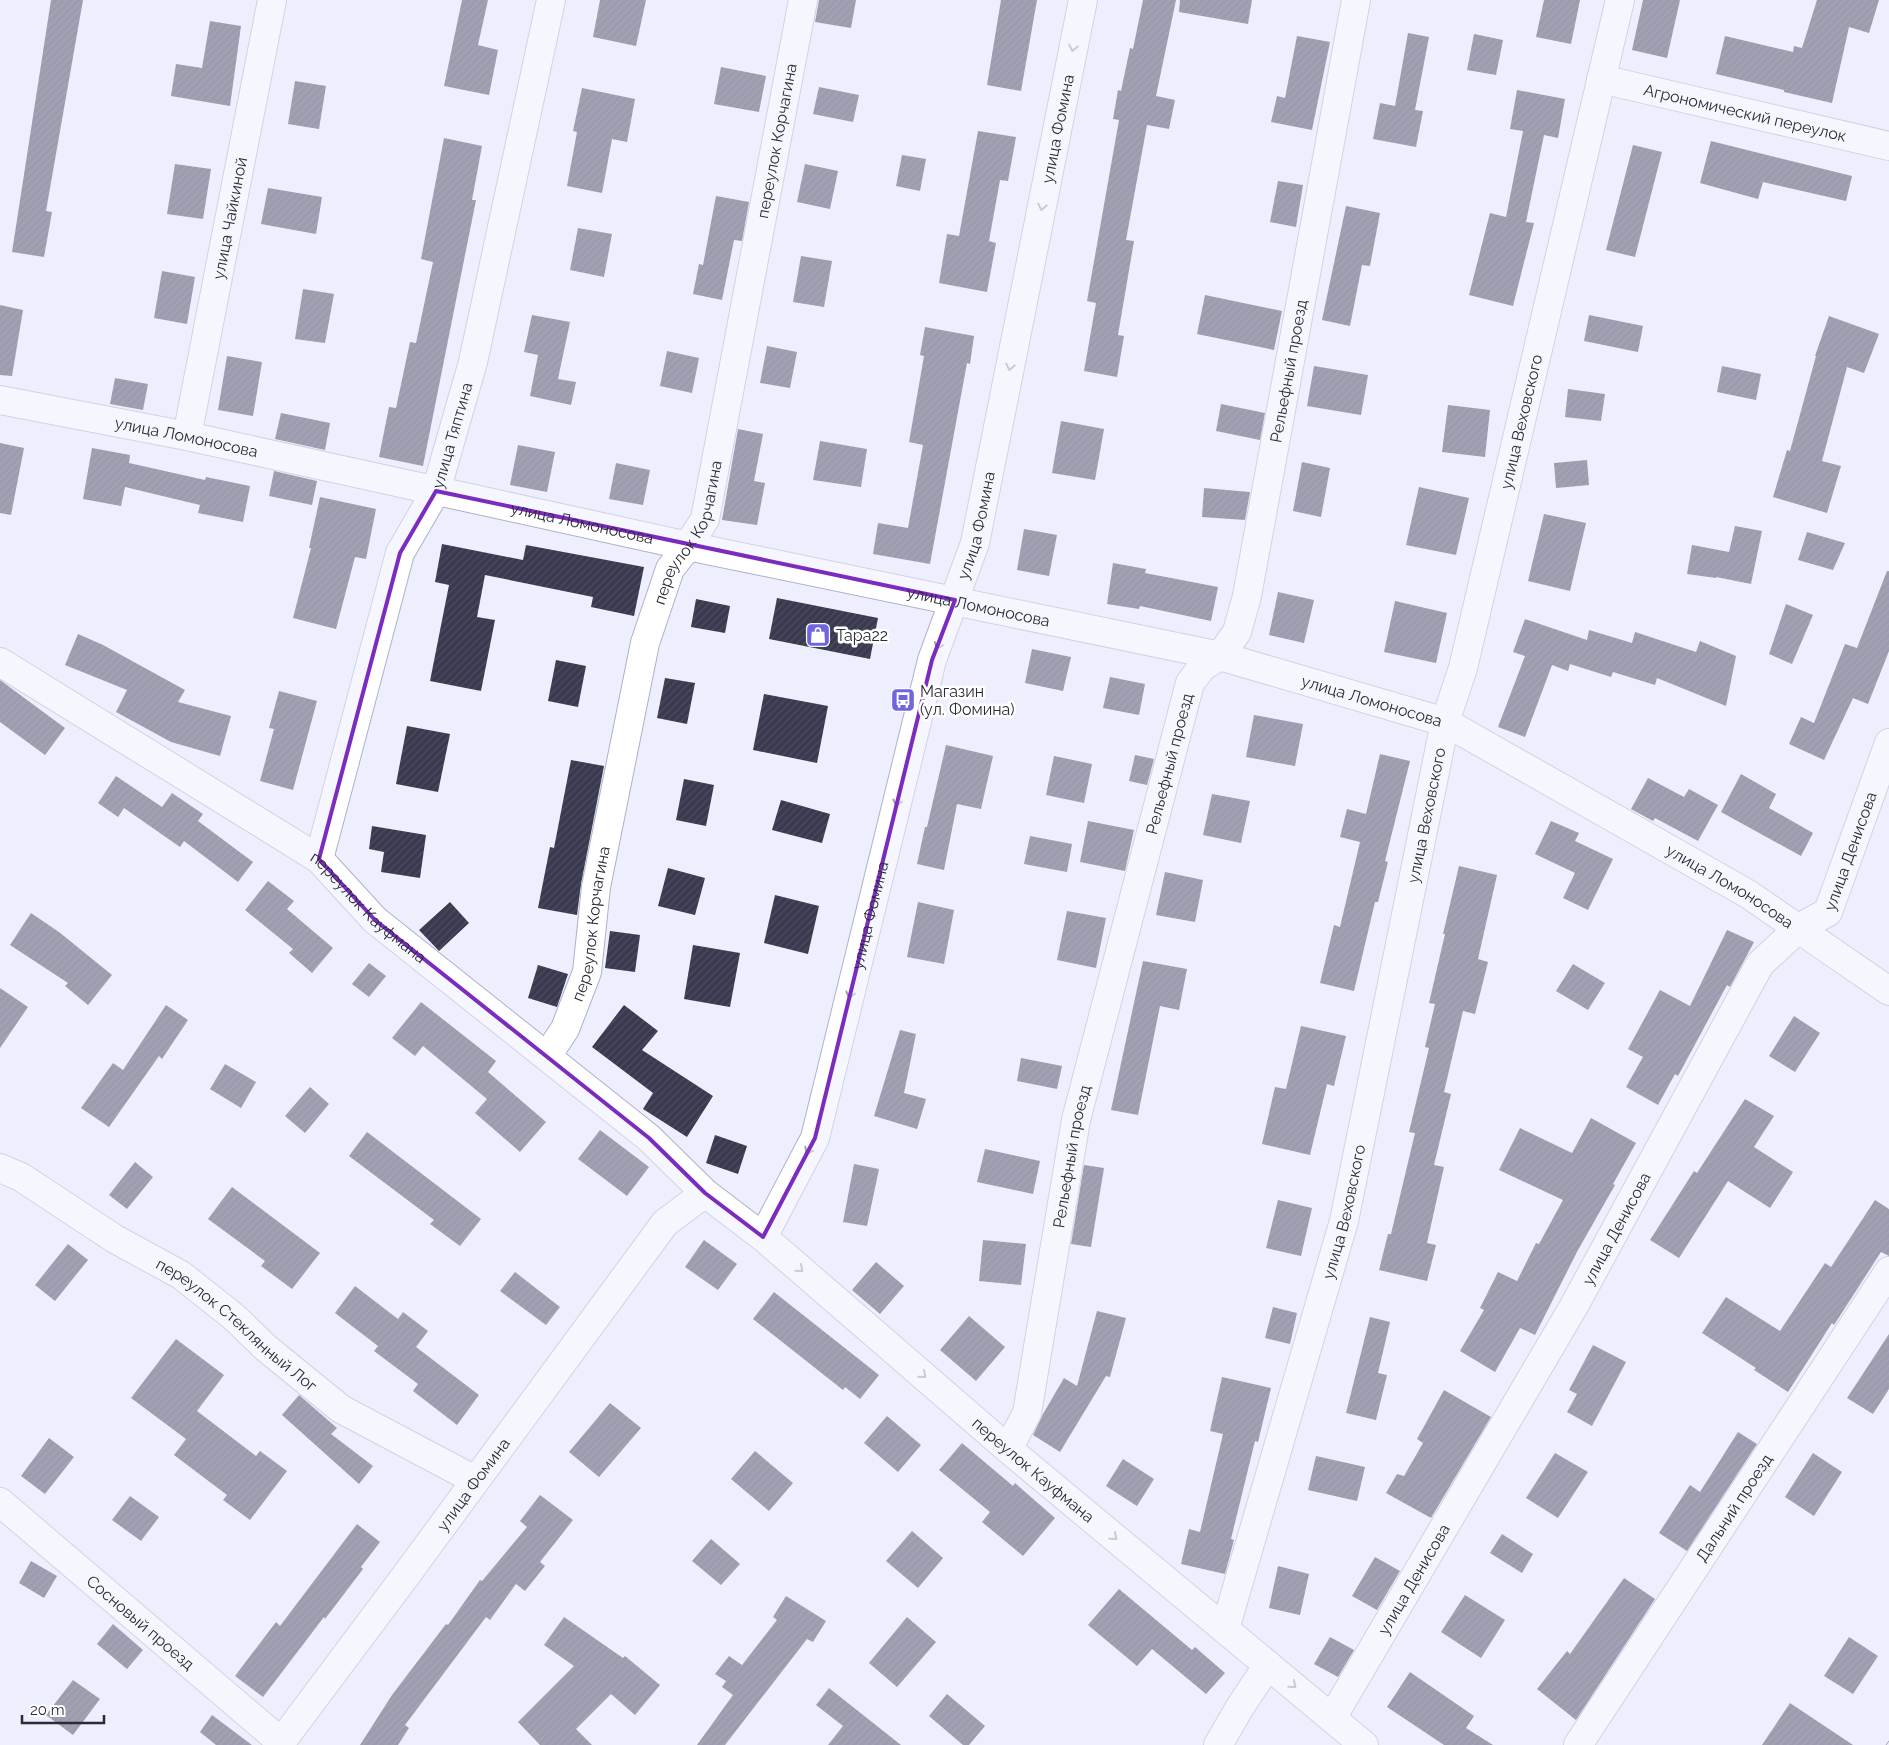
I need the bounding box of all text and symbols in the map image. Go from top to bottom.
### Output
one-way arrow [1069,43,1079,52]
street label: переулок Корчагина [752,62,800,220]
street label: улица Фомина [1037,73,1078,185]
street label: Агрономический переулок [1642,80,1848,145]
street label: улица Чайкиной [208,155,251,281]
one-way arrow [1037,203,1047,212]
street label: Рельефный проезд [1266,298,1311,444]
street label: улица Веховского [1496,352,1546,491]
one-way arrow [1005,362,1016,371]
street label: улица Тяптина [428,380,476,491]
street label: улица Ломоносова [113,413,260,461]
street label: переулок Корчагина [649,459,725,607]
street label: улица Фомина [953,470,999,582]
street label: улица Ломоносова [509,498,655,548]
street label: улица Ломоносова [905,582,1052,630]
shop icon: Тара22 [805,622,831,648]
place label: Тара22 [836,626,888,645]
one-way arrow [934,641,944,650]
street label: улица Ломоносова [1299,671,1445,730]
place label: Магазин (ул. Фомина) [920,682,1015,719]
bus stop icon: Магазин (ул. Фомина) [890,687,916,713]
street label: Рельефный проезд [1141,691,1196,836]
street label: улица Веховского [1403,746,1449,885]
street label: улица Денисова [1820,789,1880,913]
one-way arrow [892,799,903,808]
street label: улица Ломоносова [1663,840,1797,932]
street label: переулок Корчагина [567,844,614,1004]
street label: переулок Кауфмана [307,847,430,967]
street label: улица Фомина [847,859,892,971]
one-way arrow [845,990,856,999]
street label: Рельефный проезд [1049,1083,1094,1229]
street label: улица Веховского [1318,1143,1369,1281]
one-way arrow [804,1146,814,1155]
street label: улица Денисова [1578,1169,1654,1288]
street label: переулок Стеклянный Лог [153,1254,321,1396]
one-way arrow [794,1264,803,1273]
one-way arrow [917,1370,926,1379]
street label: переулок Кауфмана [969,1413,1098,1526]
street label: улица Фомина [433,1434,513,1534]
street label: Дальний проезд [1692,1450,1776,1565]
street label: улица Денисова [1374,1520,1453,1638]
one-way arrow [1108,1531,1117,1540]
street label: Сосновый проезд [83,1571,198,1673]
one-way arrow [1287,1679,1296,1688]
scale bar [22,1692,105,1724]
text: 20 m [30,1701,65,1719]

